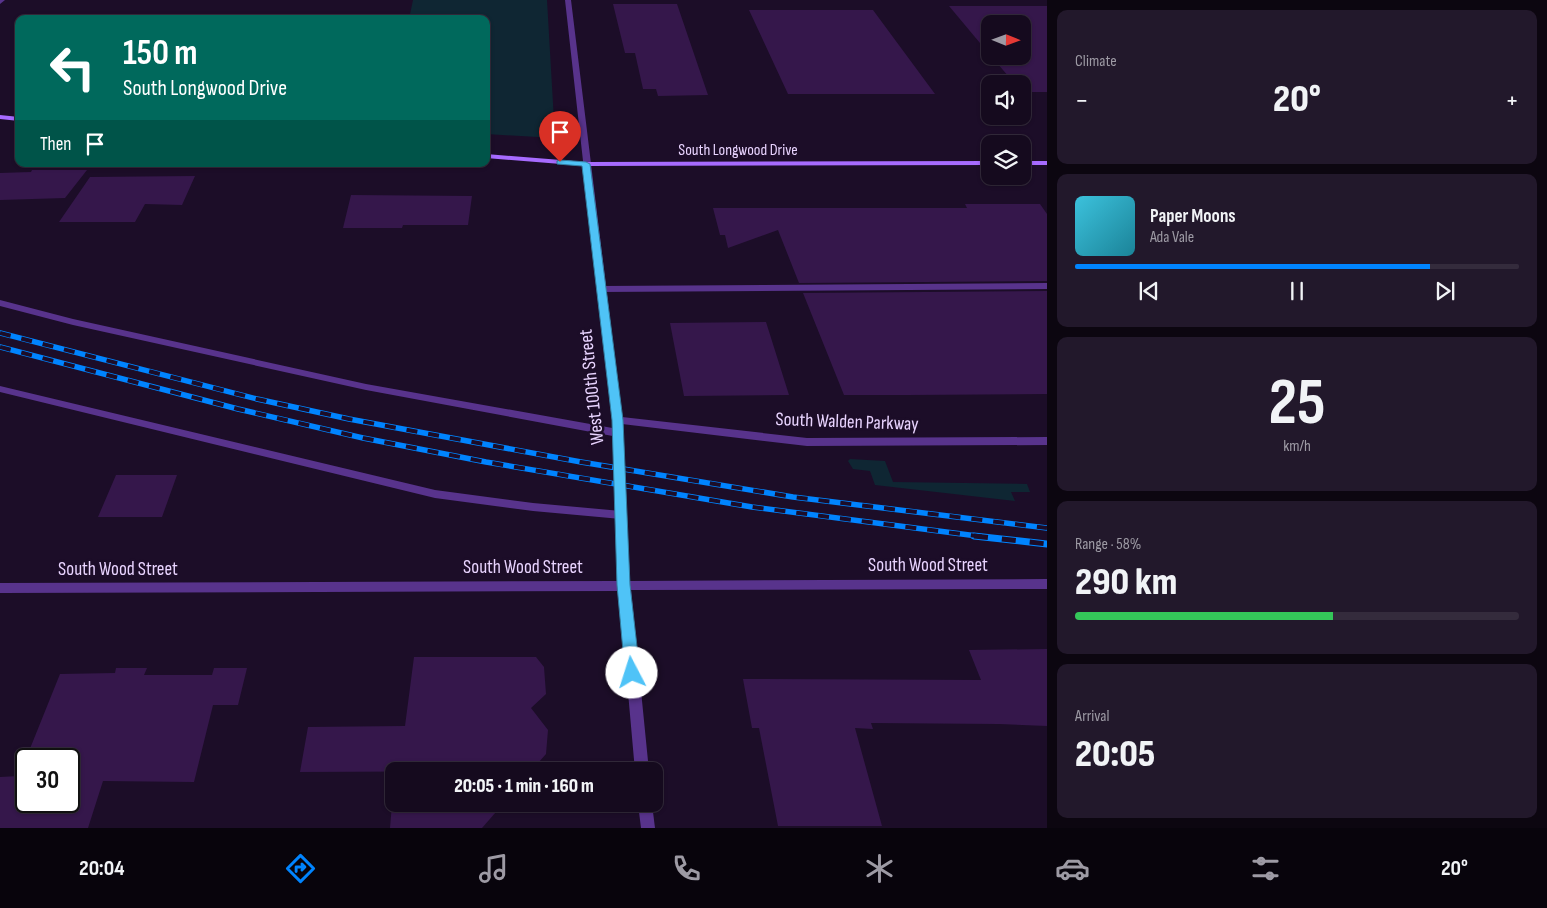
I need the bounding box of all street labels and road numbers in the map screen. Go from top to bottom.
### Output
street label: South Longwood Drive [678,141,798,160]
street label: West 100th Street [574,328,609,446]
street label: South Walden Parkway [775,408,920,436]
street label: South Wood Street [868,554,988,577]
street label: South Wood Street [463,556,583,579]
street label: South Wood Street [58,558,178,581]

